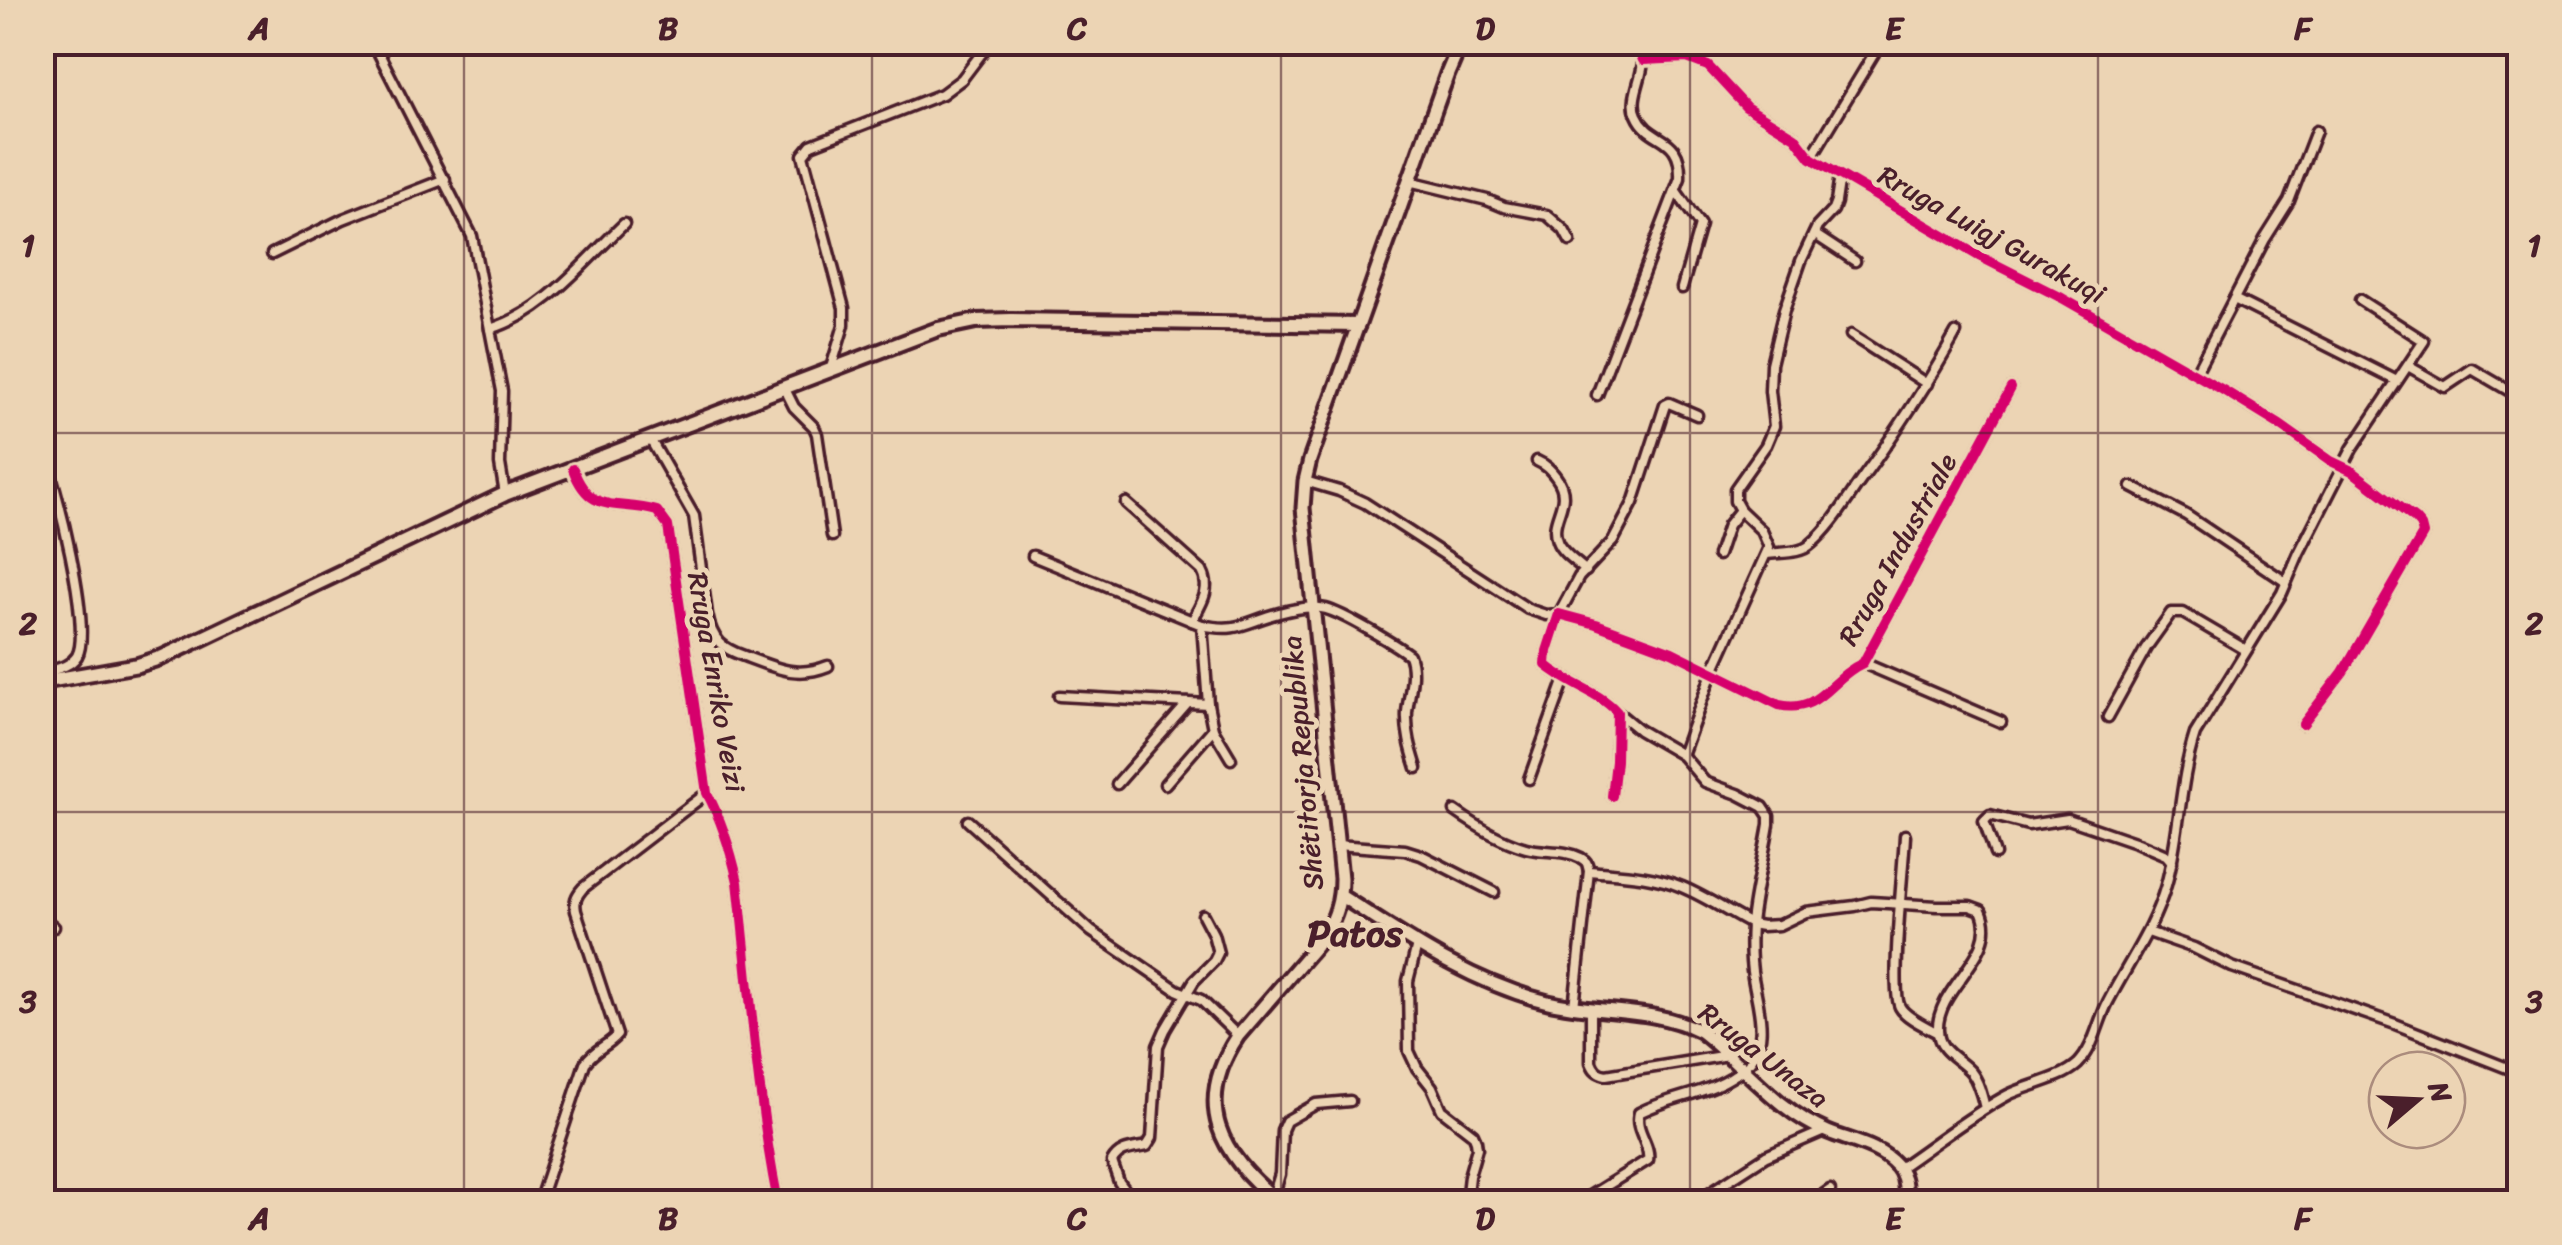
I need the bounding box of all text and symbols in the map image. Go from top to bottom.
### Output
text: A [247,0,270,57]
text: B [658,0,678,57]
text: C [1066,0,1088,57]
text: D [1475,0,1495,57]
text: E [1885,0,1905,57]
text: F [2293,0,2314,57]
street label: Rruga Luigj Gurakuqi [1869,151,2116,318]
text: 1 [21,217,35,274]
text: 1 [2527,217,2541,274]
street label: Rruga Industriale [1824,444,1971,655]
street label: Rruga Enriko Veizi [673,568,760,797]
text: 2 [19,595,38,652]
text: 2 [2525,595,2544,652]
street label: Shëtitorja Republika [1267,634,1338,892]
district label: Patos [1307,900,1403,967]
text: 3 [18,973,37,1030]
text: 3 [2524,973,2543,1030]
street label: Rruga Unaza [1687,989,1840,1121]
north arrow [2367,1050,2467,1150]
text: N [2414,1074,2467,1110]
text: A [247,1190,270,1245]
text: B [658,1190,678,1245]
text: C [1066,1190,1088,1245]
text: D [1475,1190,1495,1245]
text: E [1885,1190,1905,1245]
text: F [2293,1190,2314,1245]

